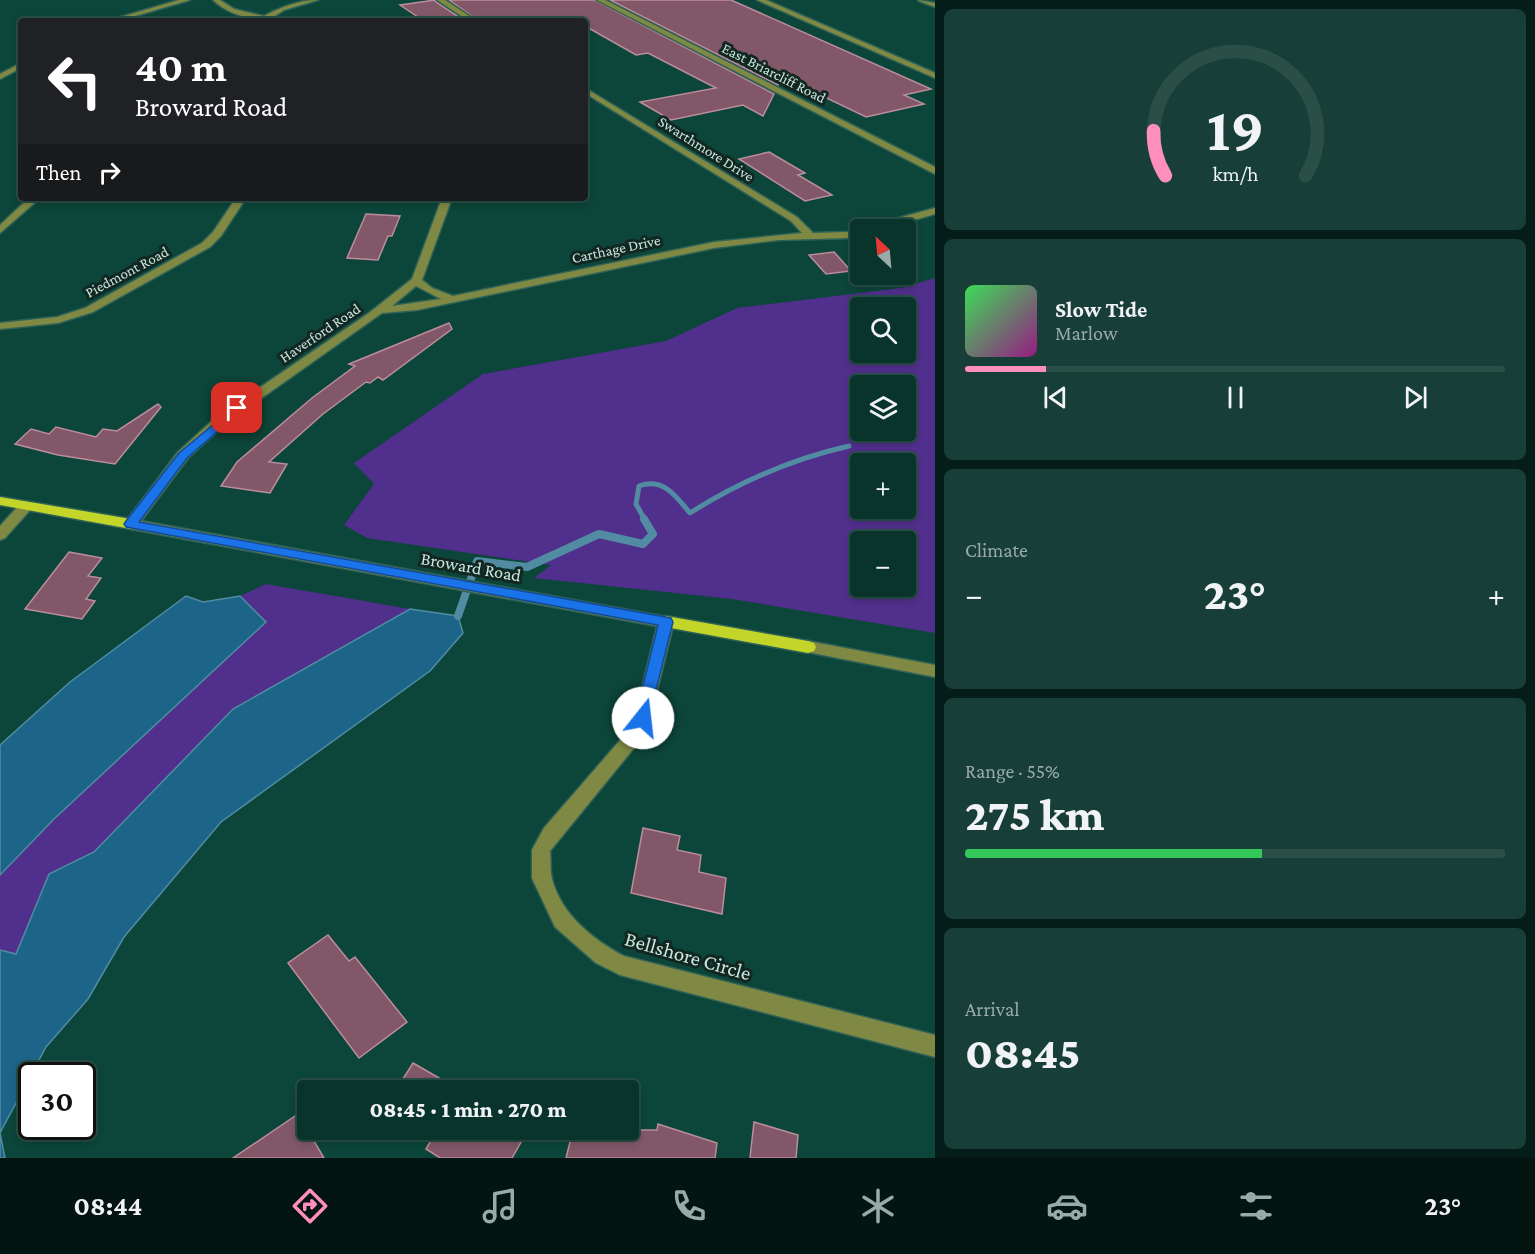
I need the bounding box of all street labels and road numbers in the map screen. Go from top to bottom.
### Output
street label: East Briarcliff Road [719,40,829,106]
street label: Swarthmore Drive [655,113,757,185]
street label: Carthage Drive [570,232,662,267]
street label: Piedmont Road [83,243,171,301]
street label: Haverford Road [277,300,363,366]
street label: Broward Road [419,548,523,586]
street label: Bellshore Circle [622,927,754,985]

